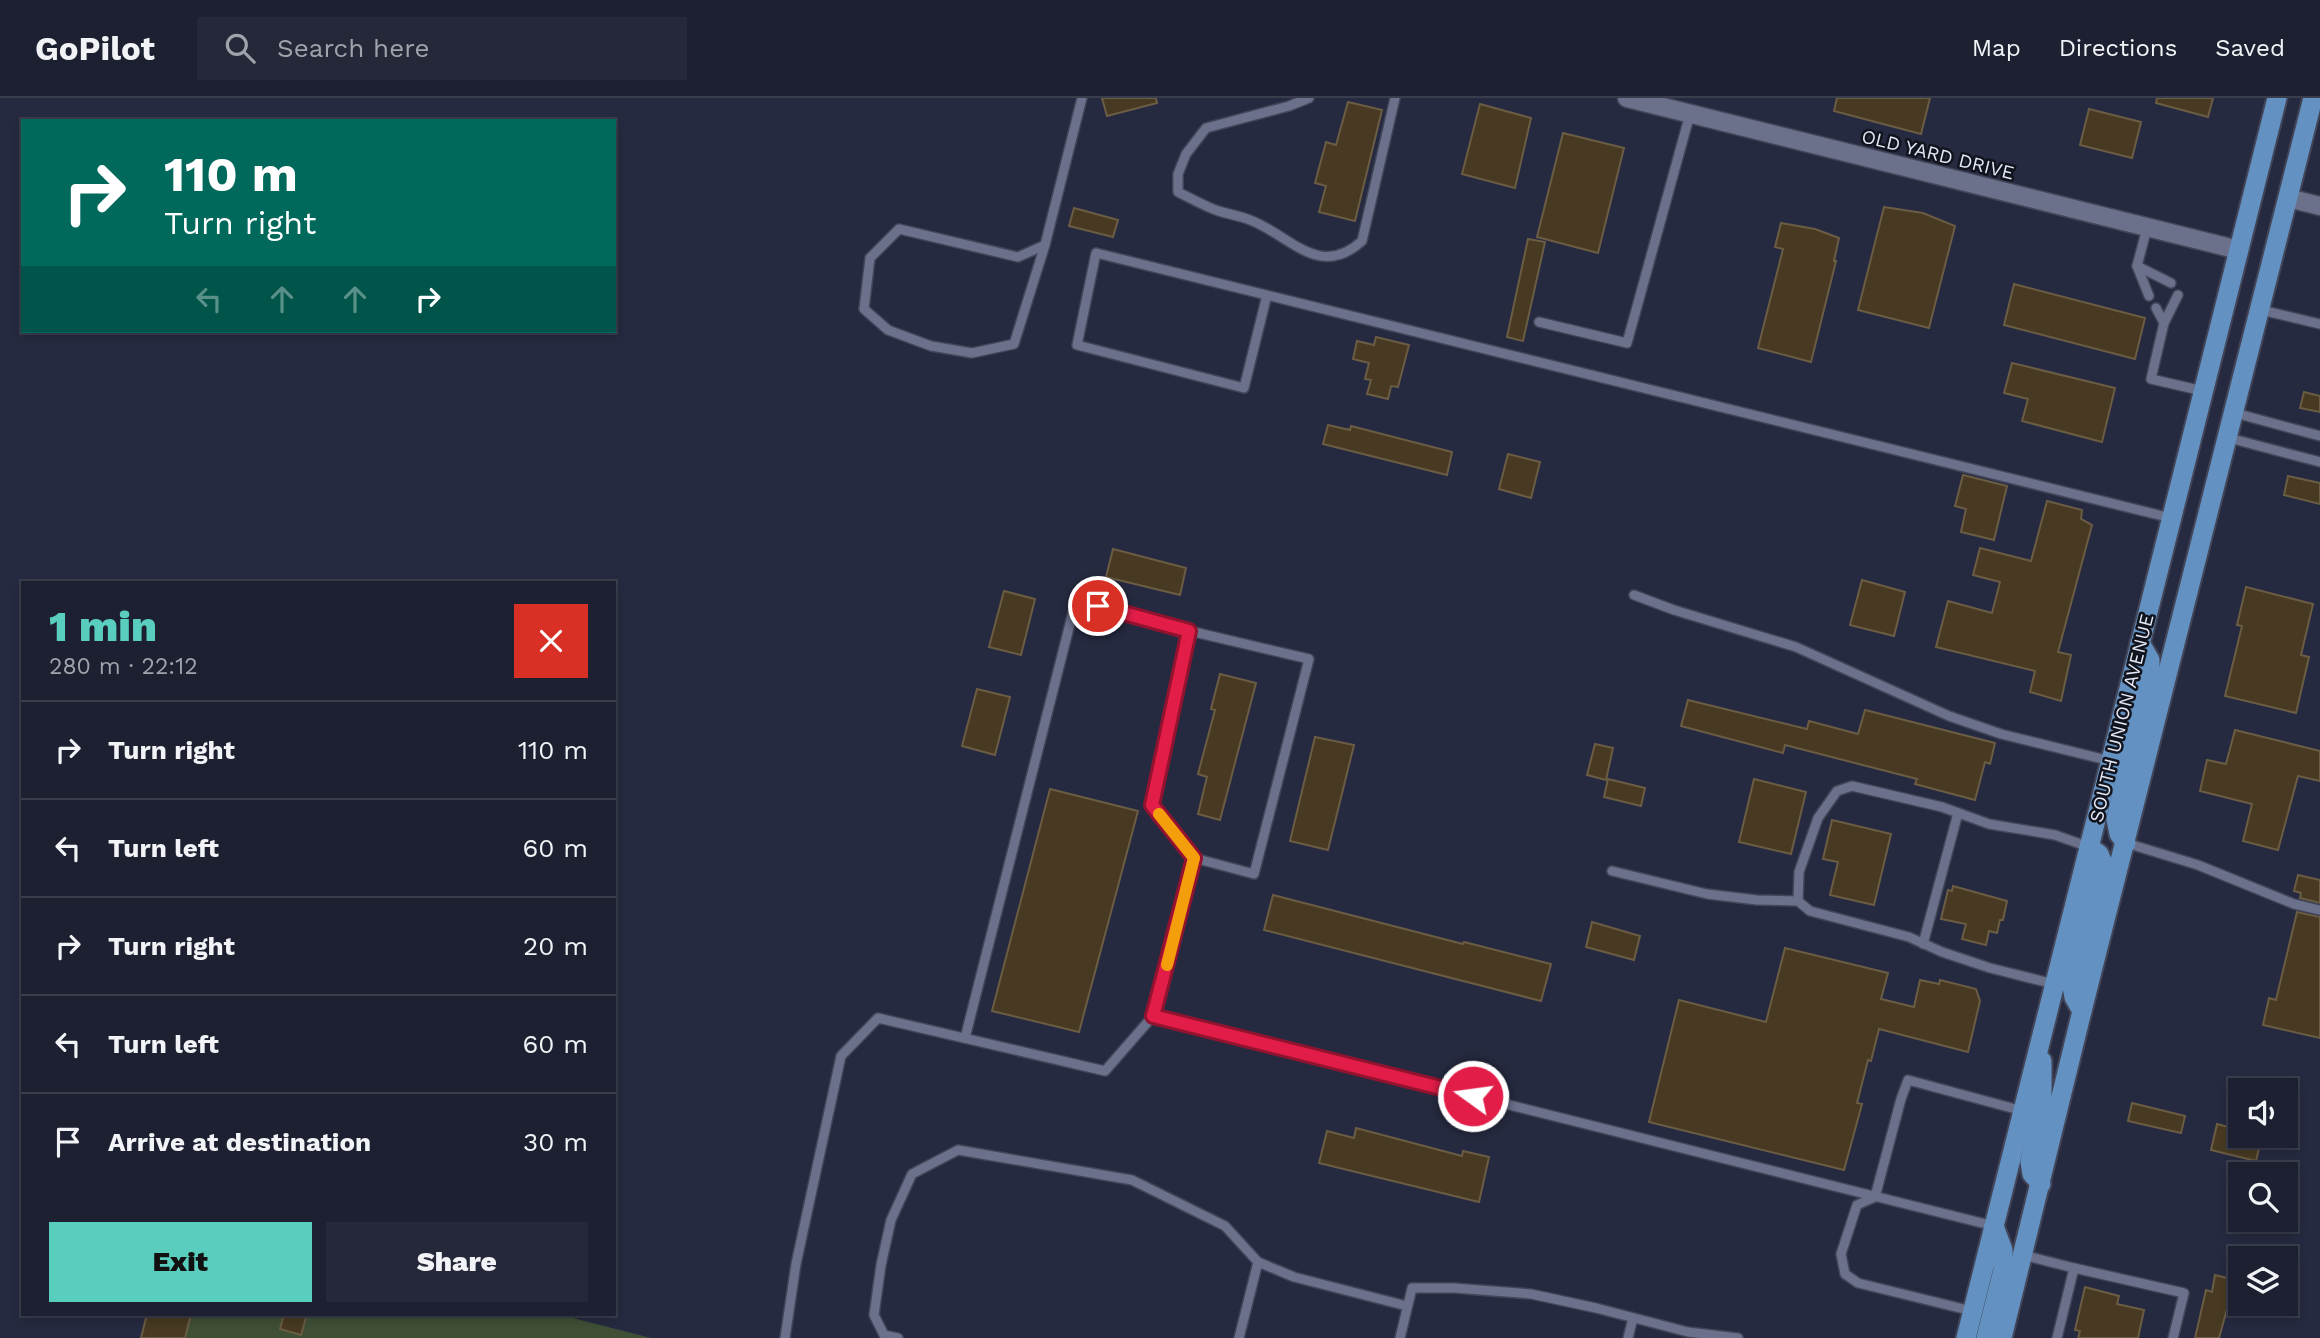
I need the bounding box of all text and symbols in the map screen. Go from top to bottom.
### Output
search box [197,17,687,80]
text: GoPilot [35,29,155,68]
icon: search [221,29,259,67]
text: Search here [277,33,429,63]
text: Map [1972,34,2021,62]
text: Directions [2059,34,2177,62]
text: Saved [2215,34,2285,62]
street label: OLD YARD DRIVE [1859,124,2017,185]
text: 110 m [164,145,298,203]
icon: right [49,147,140,238]
text: Turn right [164,204,316,242]
icon: left [190,280,228,318]
icon: ahead [263,280,301,318]
icon: ahead [336,280,374,318]
icon: right [409,280,447,318]
pin [1068,576,1128,636]
icon: arrive [1079,587,1117,625]
text: 1 min [49,602,157,651]
button: close [514,604,588,678]
street label: SOUTH UNION AVENUE [2084,612,2159,825]
text: 280 m · 22:12 [49,653,198,680]
icon: right [49,731,87,769]
text: Turn right [108,735,235,765]
text: 110 m [518,735,588,765]
icon: left [49,829,87,867]
text: Turn left [108,833,219,863]
text: 60 m [522,833,588,863]
icon: right [49,927,87,965]
text: Turn right [108,931,235,961]
text: 20 m [523,931,588,961]
icon: left [49,1025,87,1063]
text: Turn left [108,1029,219,1059]
text: 60 m [522,1029,588,1059]
position arrow [1436,1059,1510,1133]
map controls [2228,1078,2298,1316]
button: sound [2228,1078,2298,1148]
icon: arrive [49,1123,87,1161]
text: Arrive at destination [108,1127,371,1157]
text: 30 m [523,1127,588,1157]
button: search [2228,1162,2298,1232]
button: Exit [49,1222,312,1302]
button: Share [326,1222,588,1302]
button: layers [2228,1246,2298,1316]

